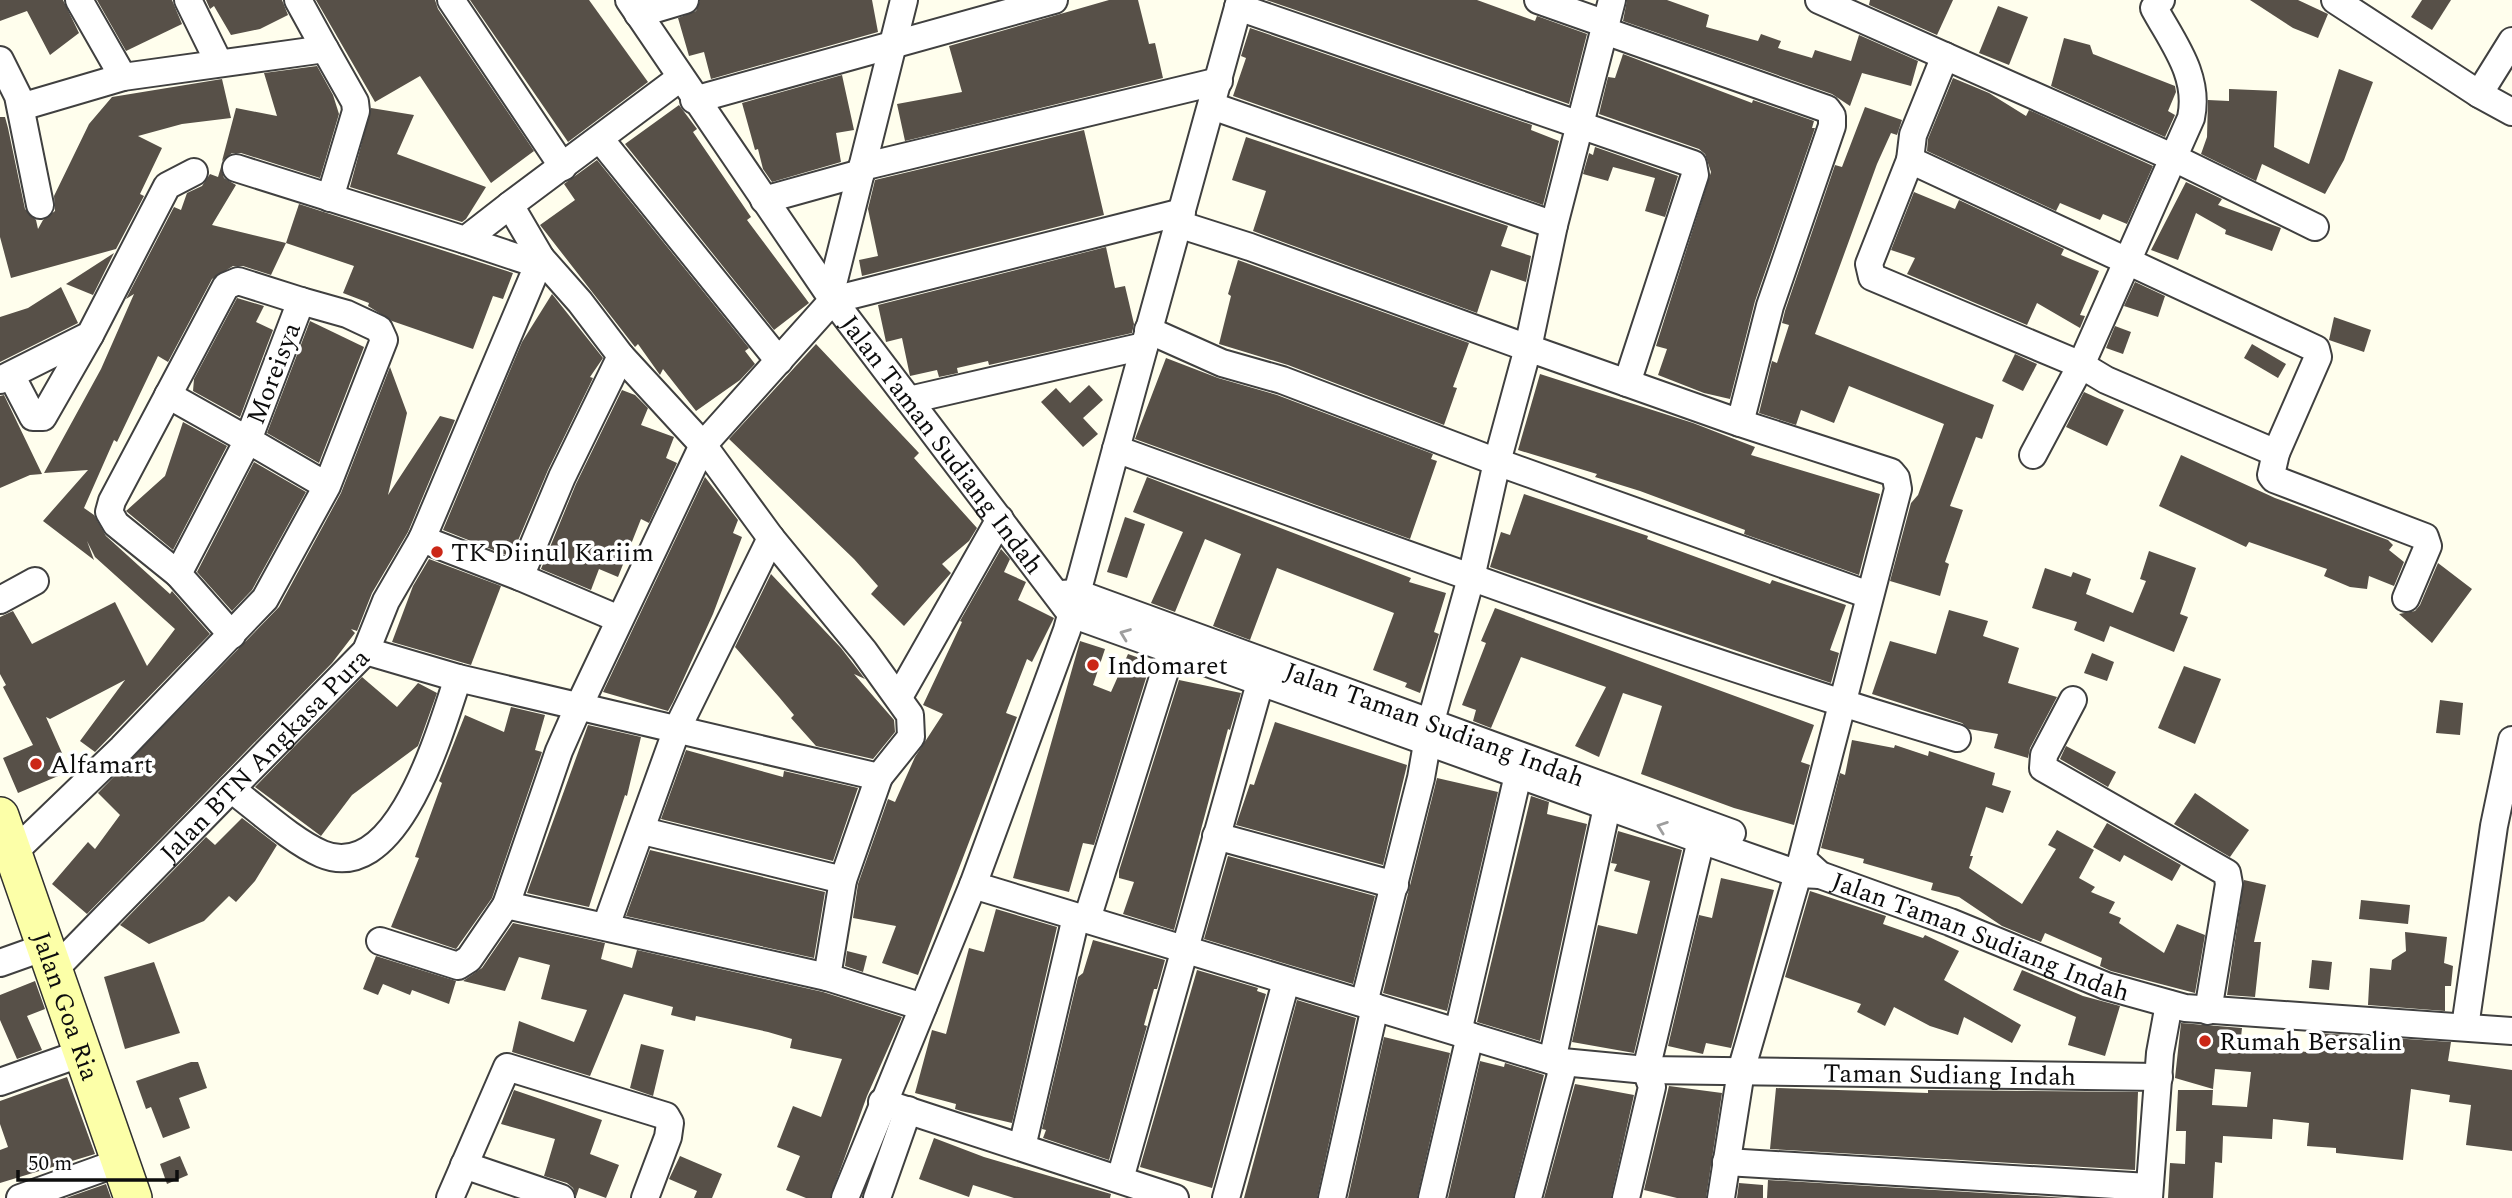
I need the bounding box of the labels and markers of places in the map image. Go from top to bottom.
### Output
place label: TK Diinul Kariim [451,533,654,573]
marker: TK Diinul Kariim [429,544,445,560]
place label: Indomaret [1107,646,1228,686]
marker: Indomaret [1085,657,1101,673]
place label: Alfamart [50,745,153,785]
marker: Alfamart [28,756,44,772]
place label: Rumah Bersalin [2219,1022,2402,1062]
marker: Rumah Bersalin [2197,1033,2213,1049]

